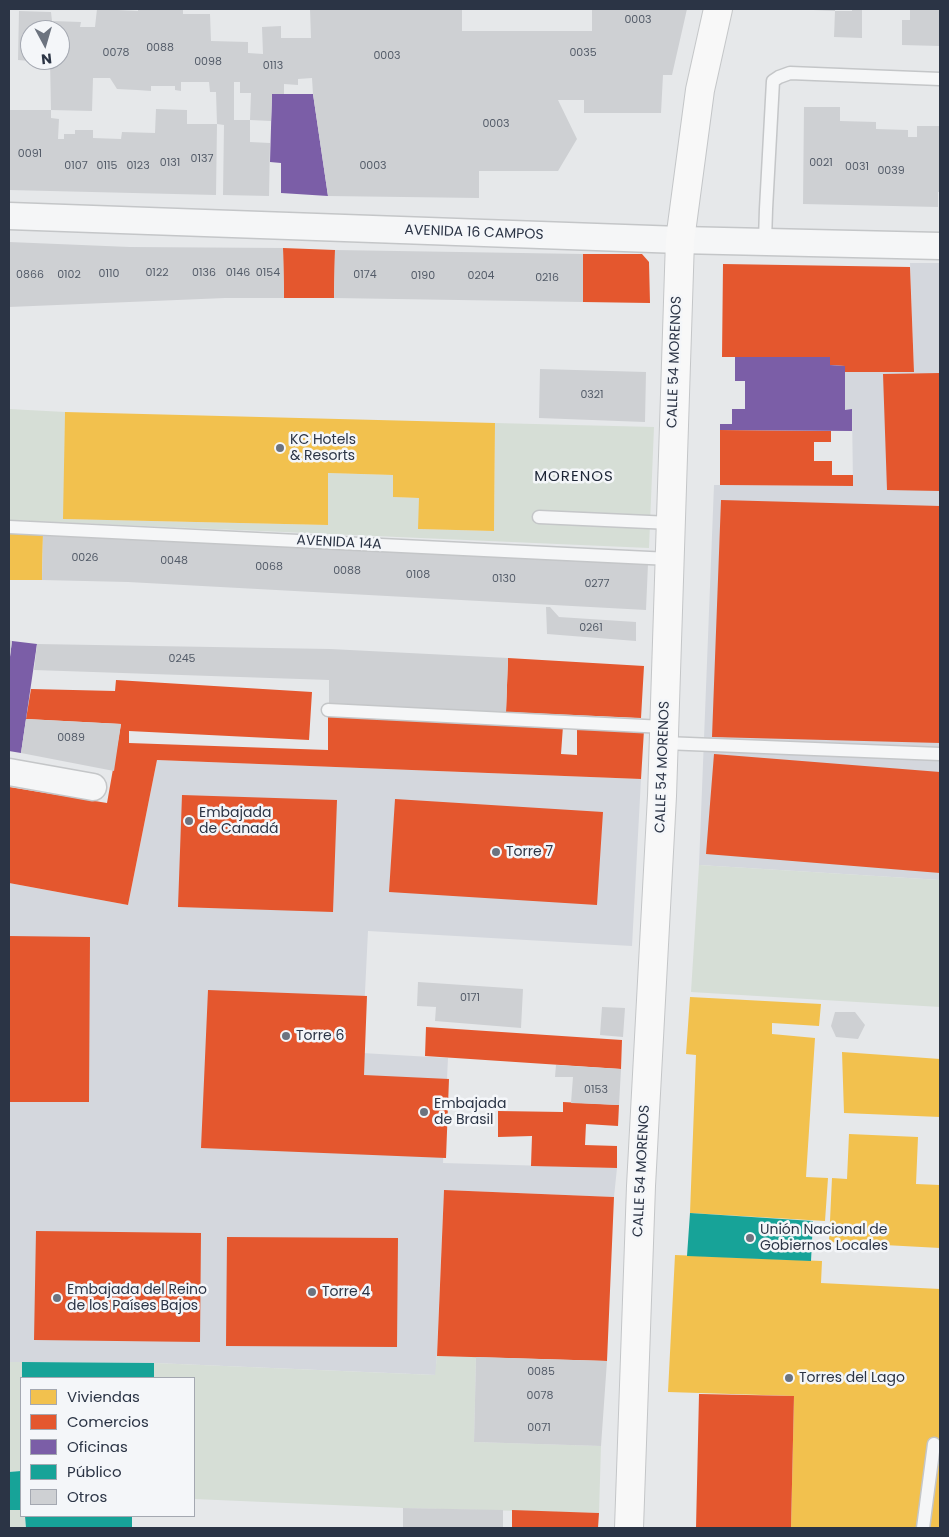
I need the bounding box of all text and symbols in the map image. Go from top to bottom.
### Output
house number: 0003 [624,13,652,27]
north arrow [20,20,70,70]
house number: 0088 [146,41,174,55]
house number: 0078 [103,46,129,60]
house number: 0035 [569,46,597,60]
text: N [40,48,53,69]
house number: 0003 [373,49,401,63]
house number: 0098 [194,55,222,69]
house number: 0113 [263,59,283,73]
house number: 0003 [482,117,510,131]
house number: 0091 [18,147,42,161]
house number: 0137 [191,152,213,166]
house number: 0131 [160,156,180,170]
house number: 0021 [809,156,833,170]
house number: 0107 [64,159,88,173]
house number: 0115 [97,159,117,173]
house number: 0123 [126,159,150,173]
house number: 0003 [359,159,387,173]
house number: 0031 [845,160,869,174]
house number: 0039 [877,164,905,178]
street label: AVENIDA 16 CAMPOS [404,222,544,244]
house number: 0122 [145,266,169,280]
house number: 0136 [192,266,216,280]
house number: 0146 [226,266,250,280]
house number: 0154 [256,266,280,280]
house number: 0110 [99,267,119,281]
house number: 0866 [16,268,44,282]
house number: 0102 [57,268,81,282]
house number: 0174 [353,268,377,282]
house number: 0190 [411,269,435,283]
house number: 0204 [467,269,495,283]
house number: 0216 [535,271,559,285]
street label: CALLE 54 MORENOS [664,296,686,428]
house number: 0321 [580,388,604,402]
place label: KC Hotels & Resorts [290,432,356,464]
marker: KC Hotels & Resorts [274,442,286,454]
district label: MORENOS [533,468,615,486]
street label: AVENIDA 14A [296,532,382,554]
house number: 0026 [71,551,99,565]
house number: 0048 [160,554,188,568]
house number: 0068 [255,560,283,574]
house number: 0088 [333,564,361,578]
house number: 0108 [406,568,430,582]
house number: 0130 [492,572,516,586]
house number: 0277 [584,577,610,591]
house number: 0261 [579,621,603,635]
house number: 0245 [168,652,196,666]
street label: CALLE 54 MORENOS [652,701,674,833]
house number: 0089 [57,731,85,745]
place label: Embajada de Canadá [199,805,279,838]
marker: Embajada de Canadá [183,815,195,827]
place label: Torre 7 [506,844,553,860]
marker: Torre 7 [490,846,502,858]
house number: 0171 [460,991,480,1005]
place label: Torre 6 [296,1028,344,1044]
marker: Torre 6 [280,1030,292,1042]
house number: 0153 [584,1083,608,1097]
place label: Embajada de Brasil [434,1096,506,1128]
street label: CALLE 54 MORENOS [630,1104,654,1238]
marker: Embajada de Brasil [418,1106,430,1118]
place label: Unión Nacional de Gobiernos Locales [760,1222,888,1254]
marker: Unión Nacional de Gobiernos Locales [744,1232,756,1244]
place label: Embajada del Reino de los Países Bajos [67,1282,207,1314]
place label: Torre 4 [322,1284,370,1300]
marker: Torre 4 [306,1286,318,1298]
marker: Embajada del Reino de los Países Bajos [51,1292,63,1304]
house number: 0085 [527,1365,555,1379]
place label: Torres del Lago [799,1370,905,1386]
marker: Torres del Lago [783,1372,795,1384]
legend [20,1377,195,1517]
text: Viviendas [67,1386,140,1407]
house number: 0078 [527,1389,553,1403]
text: Comercios [67,1411,149,1432]
house number: 0071 [527,1421,551,1435]
text: Oficinas [67,1436,128,1457]
text: Público [67,1461,122,1482]
text: Otros [67,1486,107,1507]

